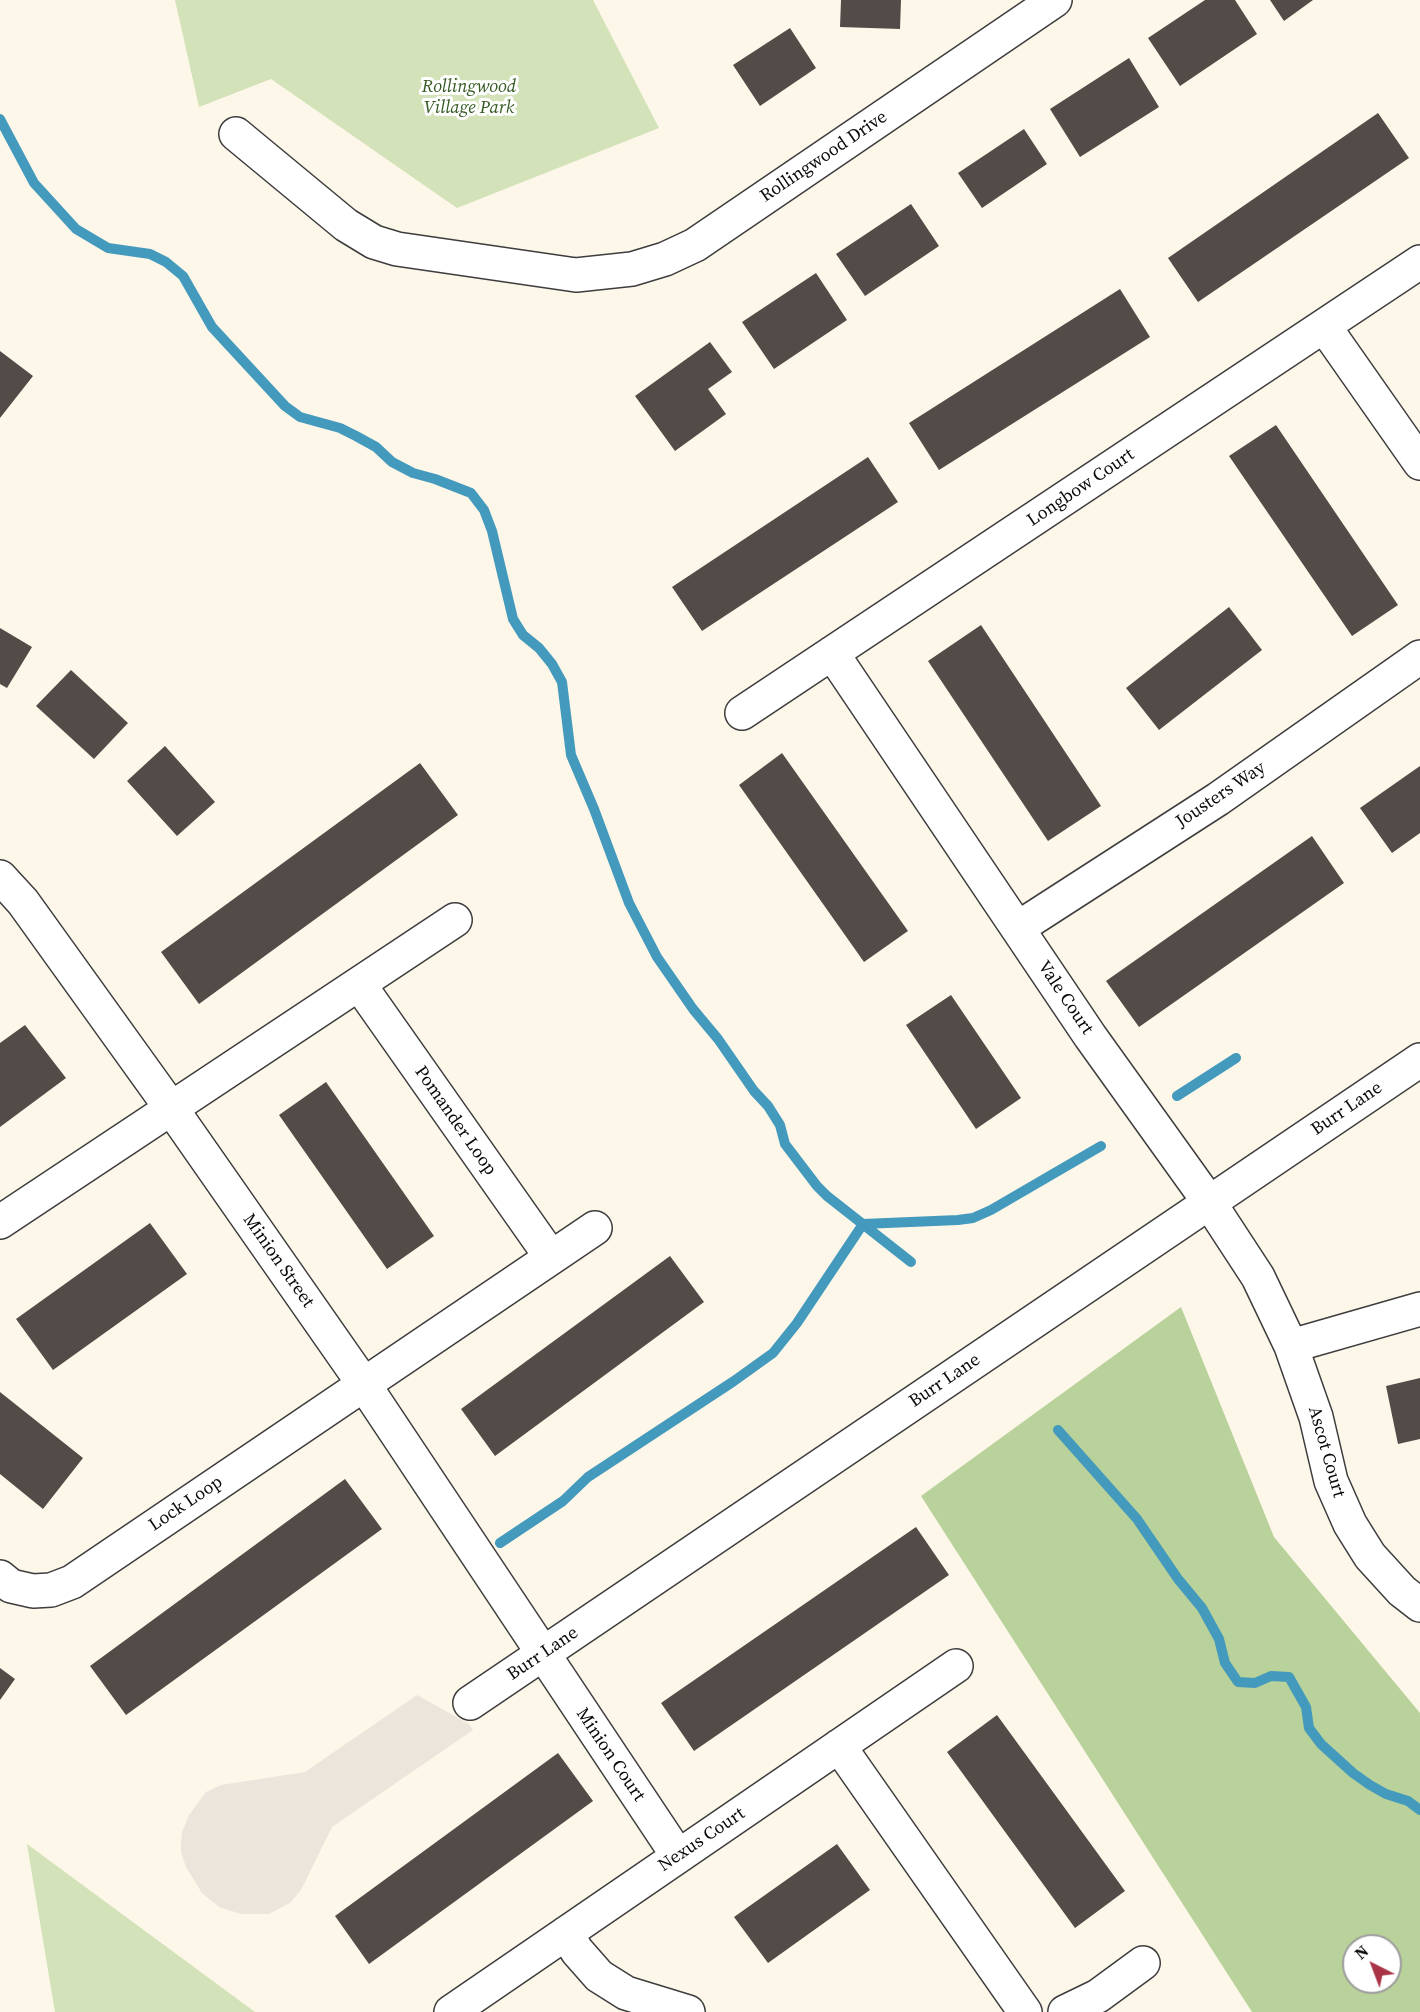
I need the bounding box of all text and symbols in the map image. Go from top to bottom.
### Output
park label: Rollingwood Village Park [422,76,516,118]
street label: Rollingwood Drive [756,106,892,208]
street label: Longbow Court [1023,444,1139,532]
street label: Jousters Way [1172,757,1270,833]
street label: Vale Court [1033,957,1097,1039]
street label: Pomander Loop [409,1062,501,1180]
street label: Burr Lane [1307,1077,1387,1141]
street label: Minion Street [238,1210,318,1312]
street label: Burr Lane [905,1349,985,1413]
street label: Ascot Court [1303,1404,1349,1500]
street label: Lock Loop [145,1472,227,1536]
street label: Burr Lane [503,1622,583,1686]
street label: Minion Court [571,1704,649,1806]
street label: Nexus Court [655,1803,749,1877]
north arrow [1342,1934,1402,1994]
text: N [1350,1940,1373,1964]

